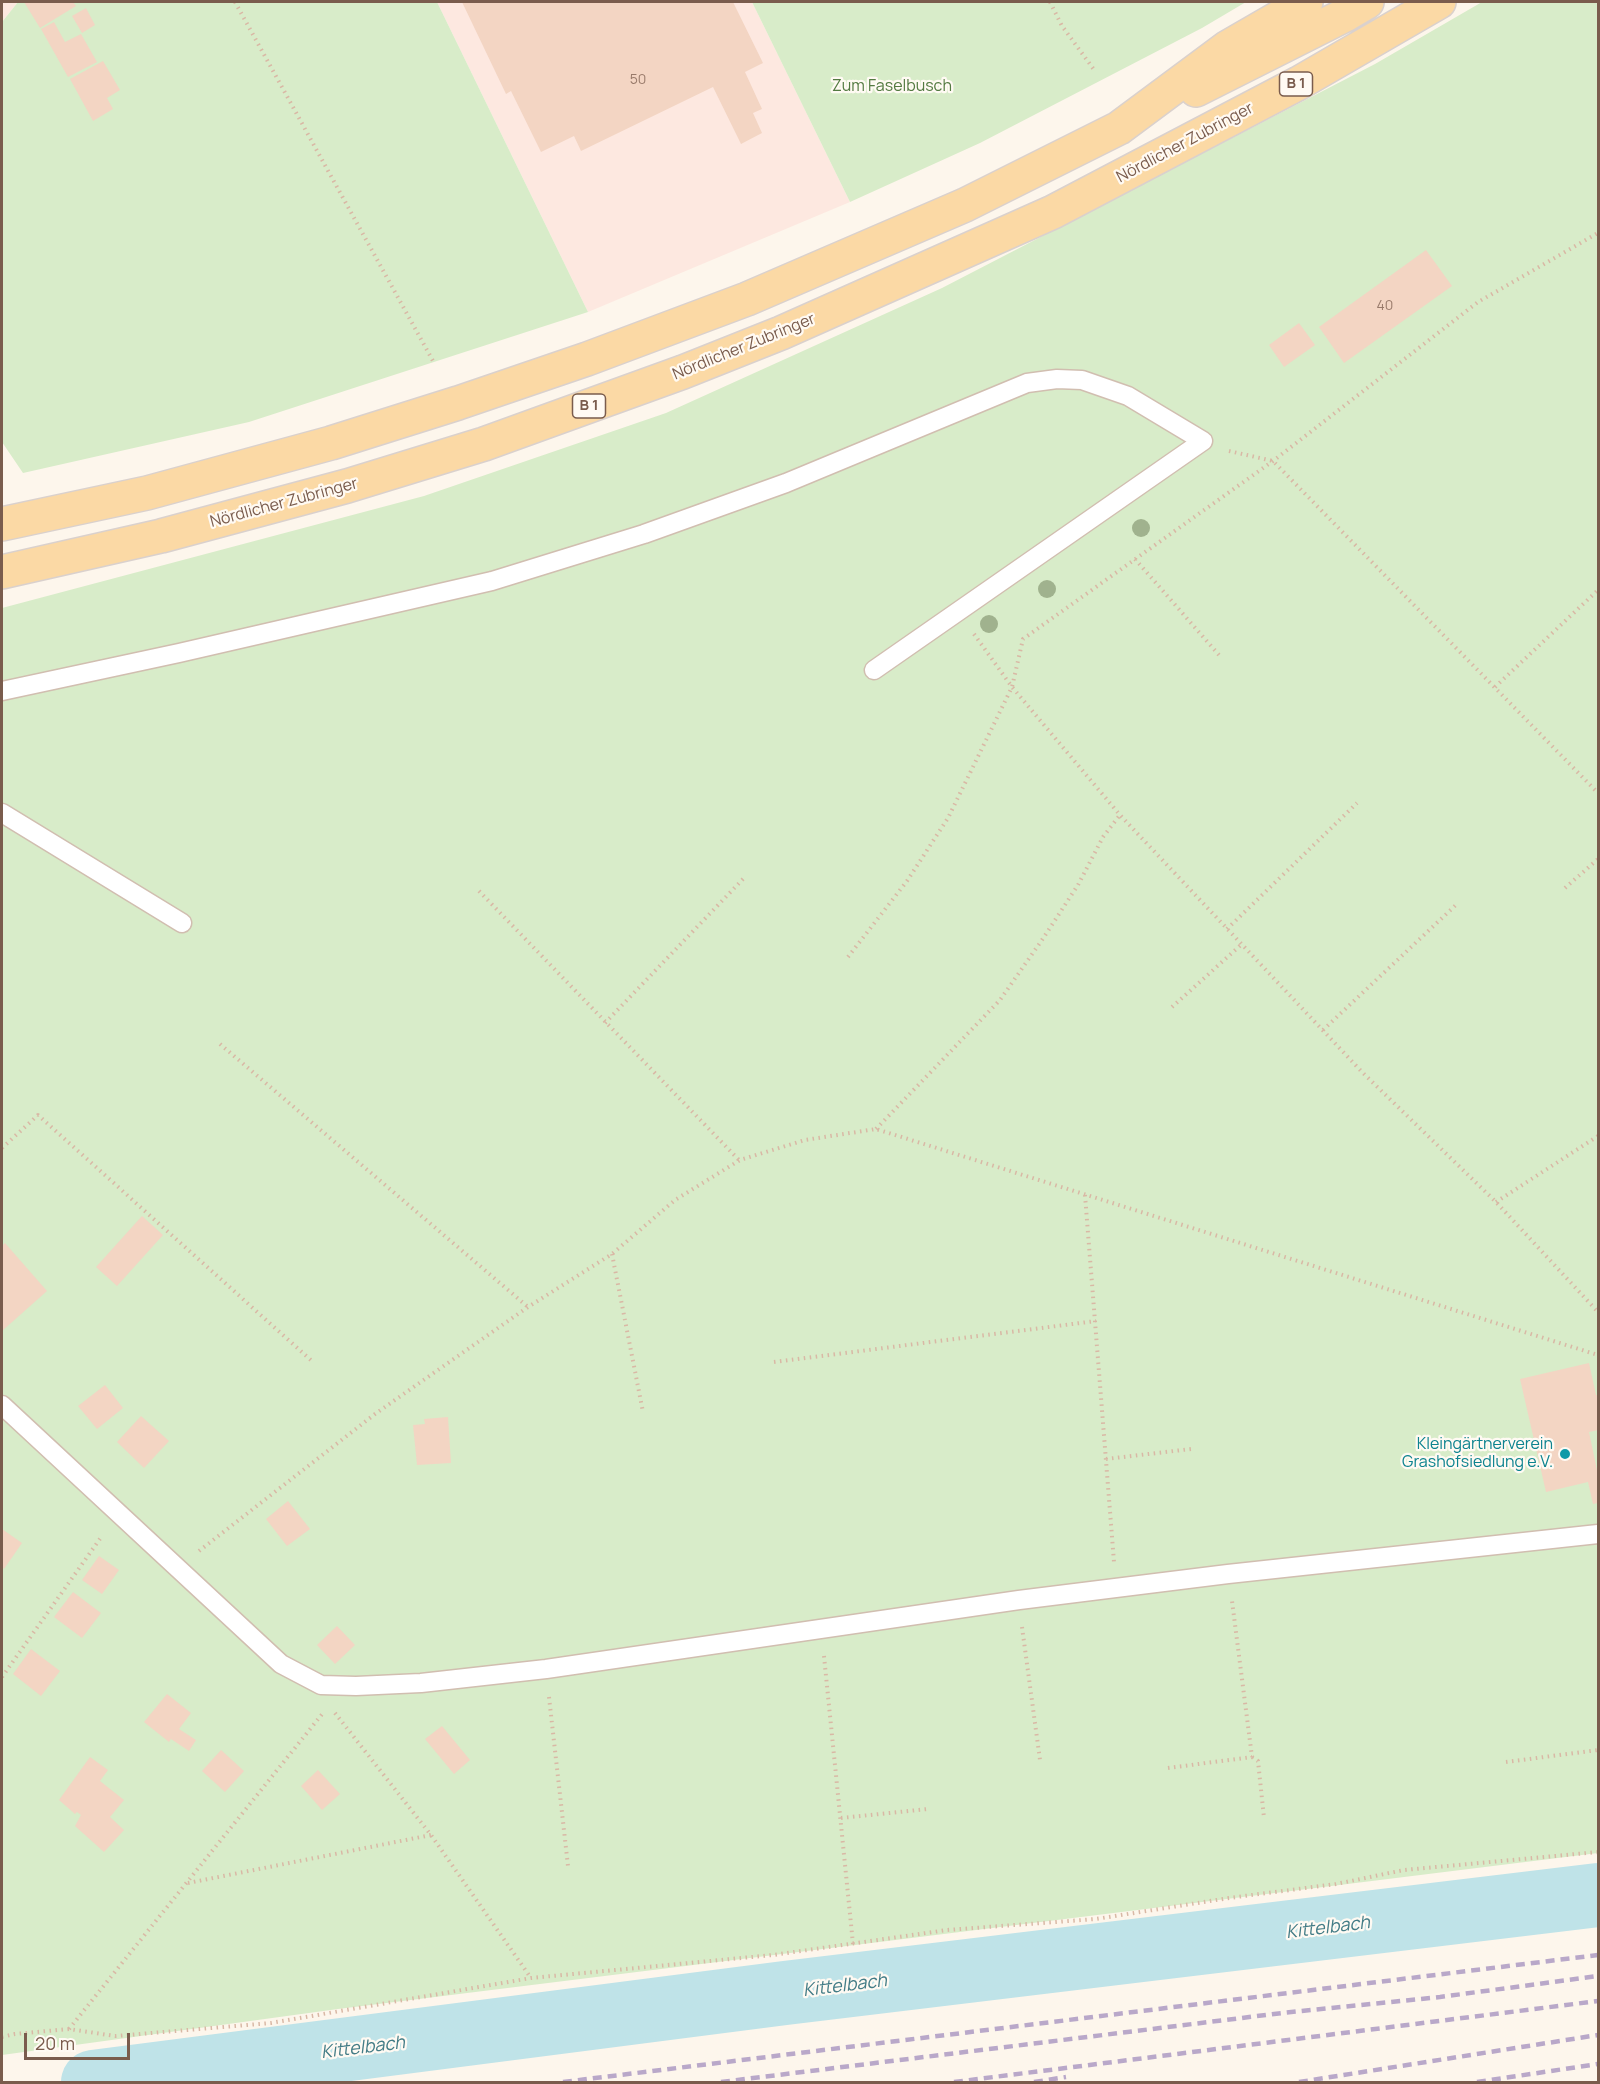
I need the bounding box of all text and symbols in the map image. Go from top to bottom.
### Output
house number: 50 [630,72,646,88]
road number: B 1 [1280,72,1312,96]
park label: Zum Faselbusch [832,77,952,97]
street label: Nördlicher Zubringer [1113,99,1257,187]
house number: 40 [1377,298,1393,314]
street label: Nördlicher Zubringer [670,310,818,384]
road number: B 1 [572,394,606,418]
street label: Nördlicher Zubringer [208,474,360,532]
place label: Kleingärtnerverein Grashofsiedlung e.V. [1402,1435,1553,1473]
marker: Kleingärtnerverein Grashofsiedlung e.V. [1558,1447,1572,1461]
water label: Kittelbach [1285,1912,1371,1944]
water label: Kittelbach [802,1970,888,2002]
scale bar [27,2021,134,2059]
text: 20 m [35,2031,75,2055]
water label: Kittelbach [320,2032,406,2064]

